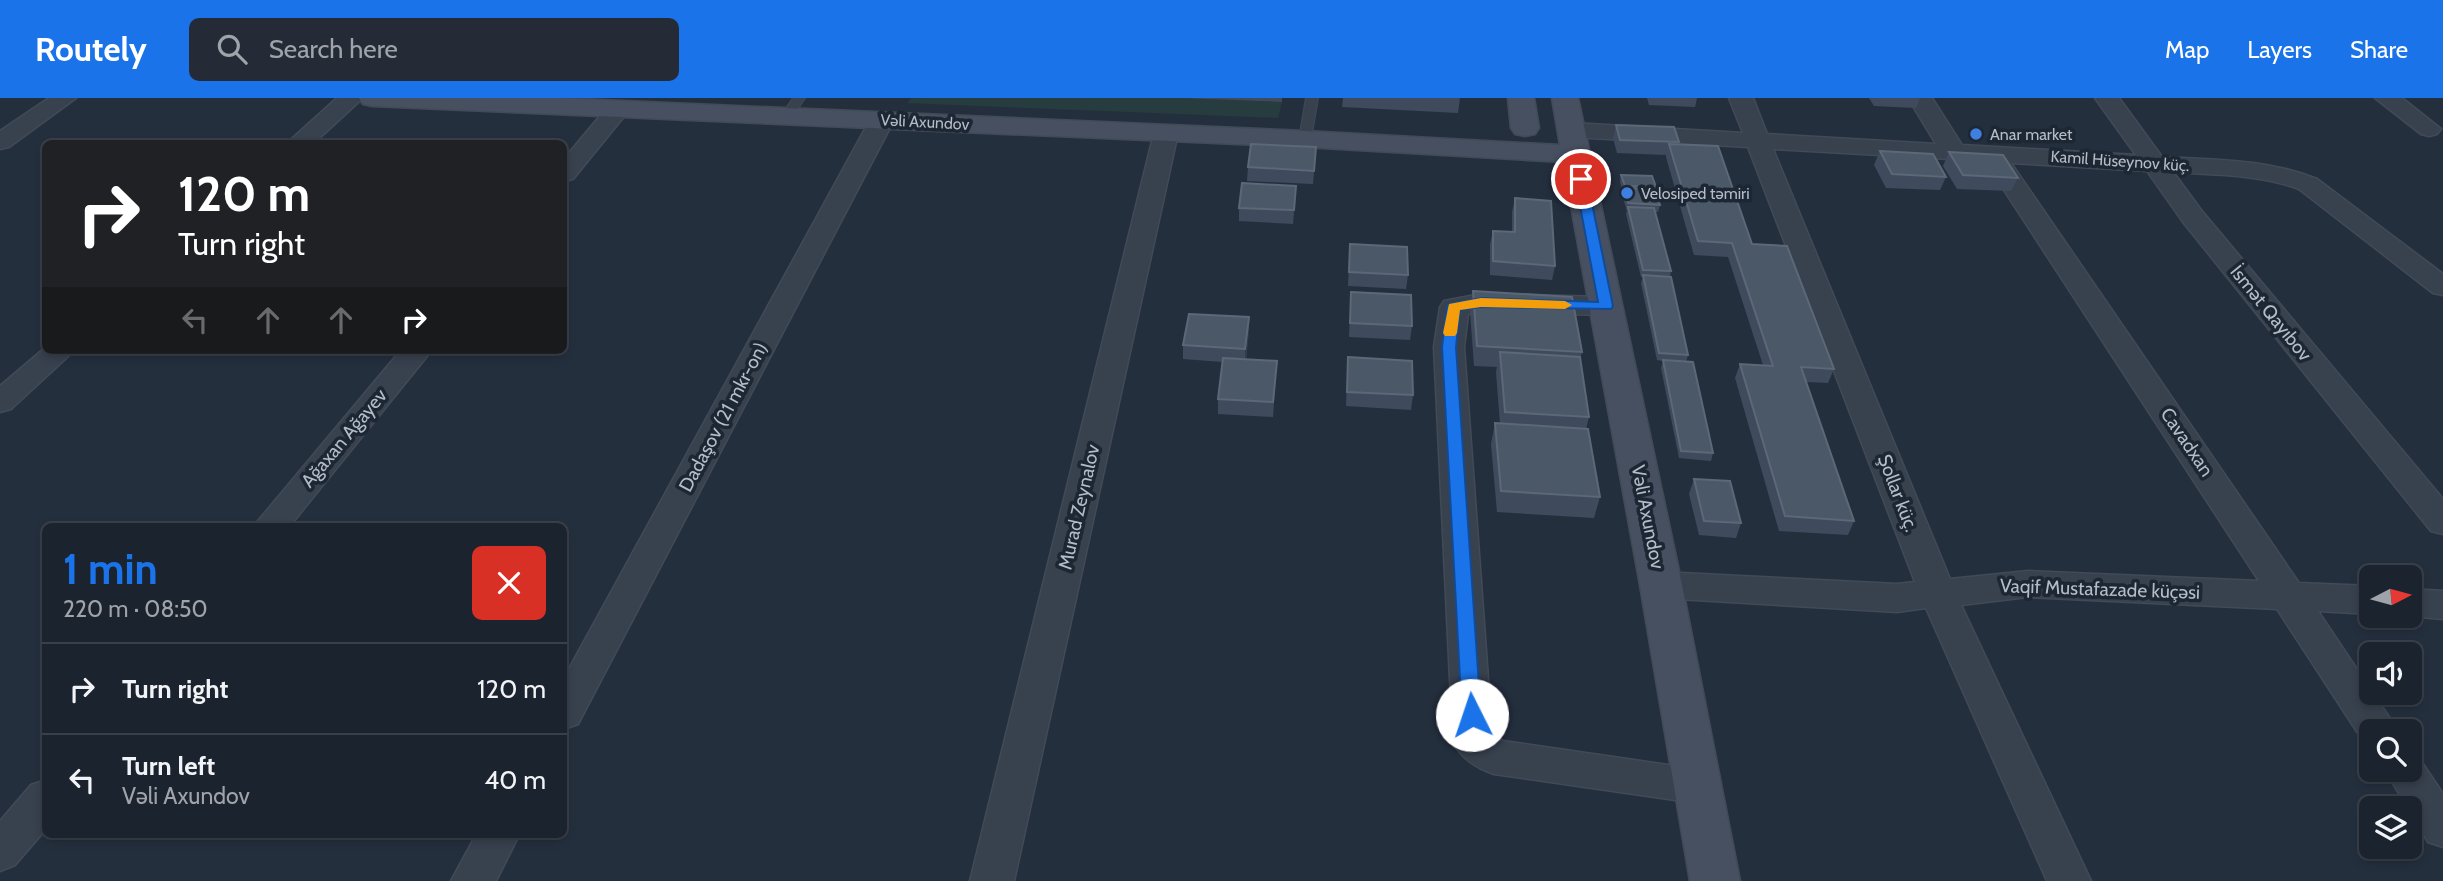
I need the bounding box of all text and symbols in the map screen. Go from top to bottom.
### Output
search box [189,18,679,81]
text: Routely [35,29,147,69]
icon: search [213,30,251,68]
text: Search here [269,33,398,65]
text: Map [2165,35,2209,64]
text: Layers [2247,35,2312,64]
text: Share [2350,35,2408,64]
street label: Vəli Axundov [880,110,970,134]
place label: Anar market [1990,125,2073,144]
marker: Anar market [1968,126,1984,142]
street label: Kamil Hüseynov küç. [2050,147,2190,175]
pin [1551,149,1611,209]
icon: arrive [1562,160,1600,198]
text: 120 m [178,164,310,223]
icon: right [63,168,154,259]
place label: Velosiped təmiri [1641,184,1750,203]
marker: Velosiped təmiri [1619,185,1635,201]
text: Turn right [178,224,305,263]
street label: İsmət Qayıbov [2225,260,2317,366]
icon: left [176,301,214,339]
icon: ahead [249,301,287,339]
icon: ahead [322,301,360,339]
icon: right [395,301,433,339]
street label: Dadaşov (21 mkr-on) [674,338,772,496]
street label: Ağaxan Ağayev [296,384,392,492]
street label: Cavadxan [2156,403,2218,481]
street label: Murad Zeynalov [1053,442,1105,572]
street label: Şollar küç. [1873,451,1923,535]
street label: Vəli Axundov [1627,463,1669,572]
text: 1 min [63,543,158,595]
button: close [472,546,546,620]
north arrow [2359,565,2422,628]
map controls [2359,565,2422,859]
street label: Vaqif Mustafazade küçəsi [2000,574,2200,604]
text: 220 m · 08:50 [63,595,208,623]
button: sound [2359,642,2422,705]
icon: right [63,670,101,708]
text: Turn right [122,673,228,705]
text: 120 m [477,673,546,705]
position arrow [1435,678,1509,752]
button: search [2359,719,2422,782]
text: Turn left [122,750,215,782]
icon: left [63,761,101,799]
text: 40 m [484,764,546,796]
text: Vəli Axundov [122,782,250,810]
button: layers [2359,796,2422,859]

